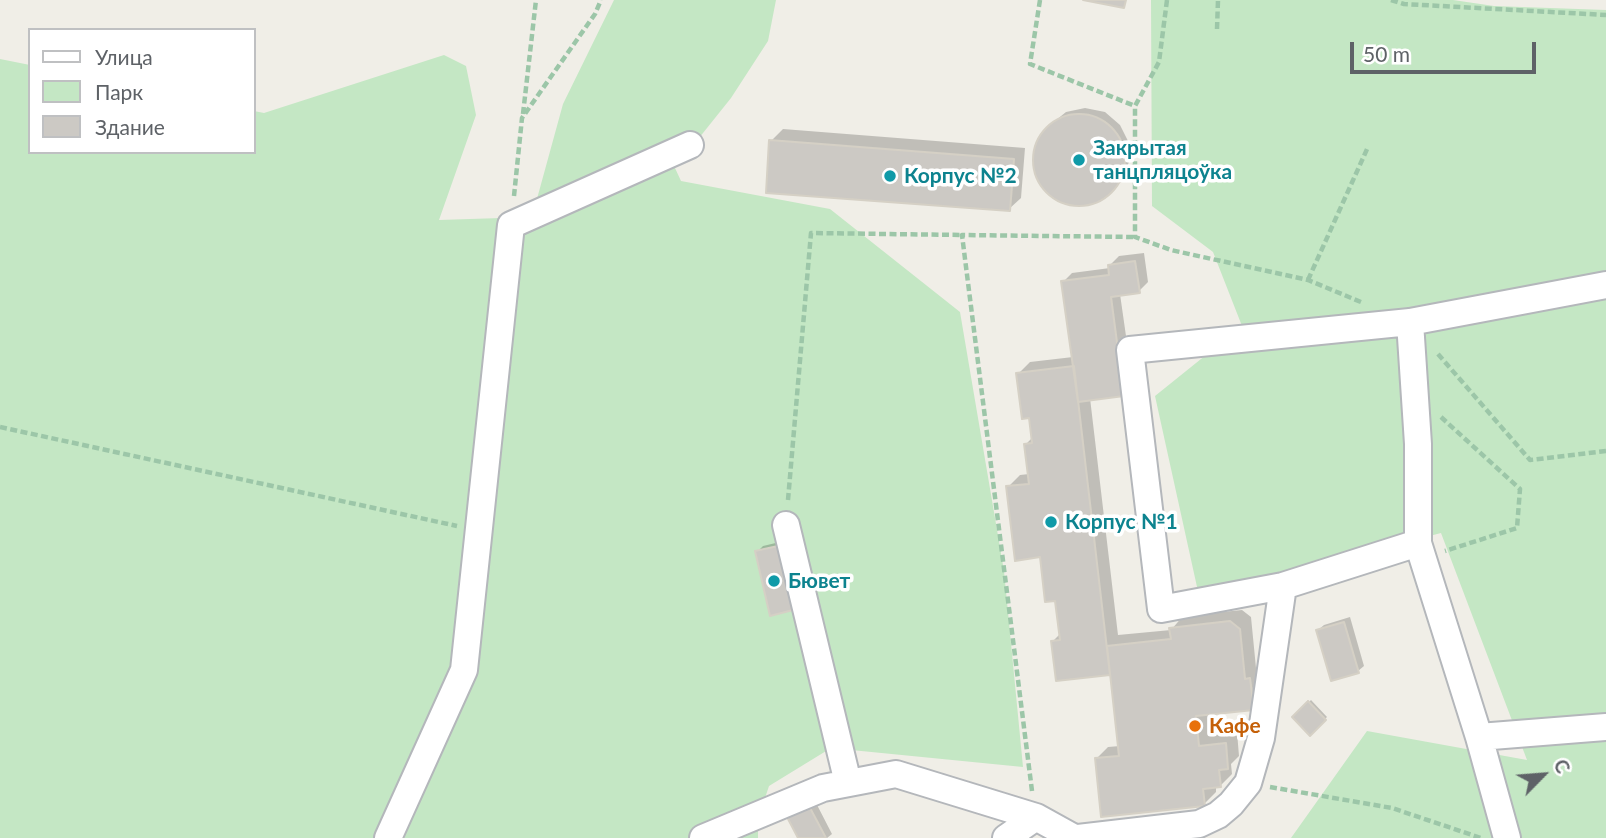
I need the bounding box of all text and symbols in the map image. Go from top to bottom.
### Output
legend [28,28,256,154]
scale bar [1354,28,1540,72]
text: 50 m [1363,41,1410,66]
text: Улица [95,44,153,69]
text: Парк [95,79,143,104]
text: Здание [95,114,165,139]
place label: Закрытая танцпляцоўка [1093,135,1232,185]
marker: Закрытая танцпляцоўка [1071,152,1087,168]
place label: Корпус №2 [904,163,1017,189]
marker: Корпус №2 [882,168,898,184]
place label: Корпус №1 [1065,509,1178,535]
marker: Корпус №1 [1043,514,1059,530]
place label: Бювет [788,568,850,594]
marker: Бювет [766,573,782,589]
place label: Кафе [1209,713,1261,739]
marker: Кафе [1187,718,1203,734]
north arrow [1508,740,1578,810]
text: С [1549,755,1576,776]

